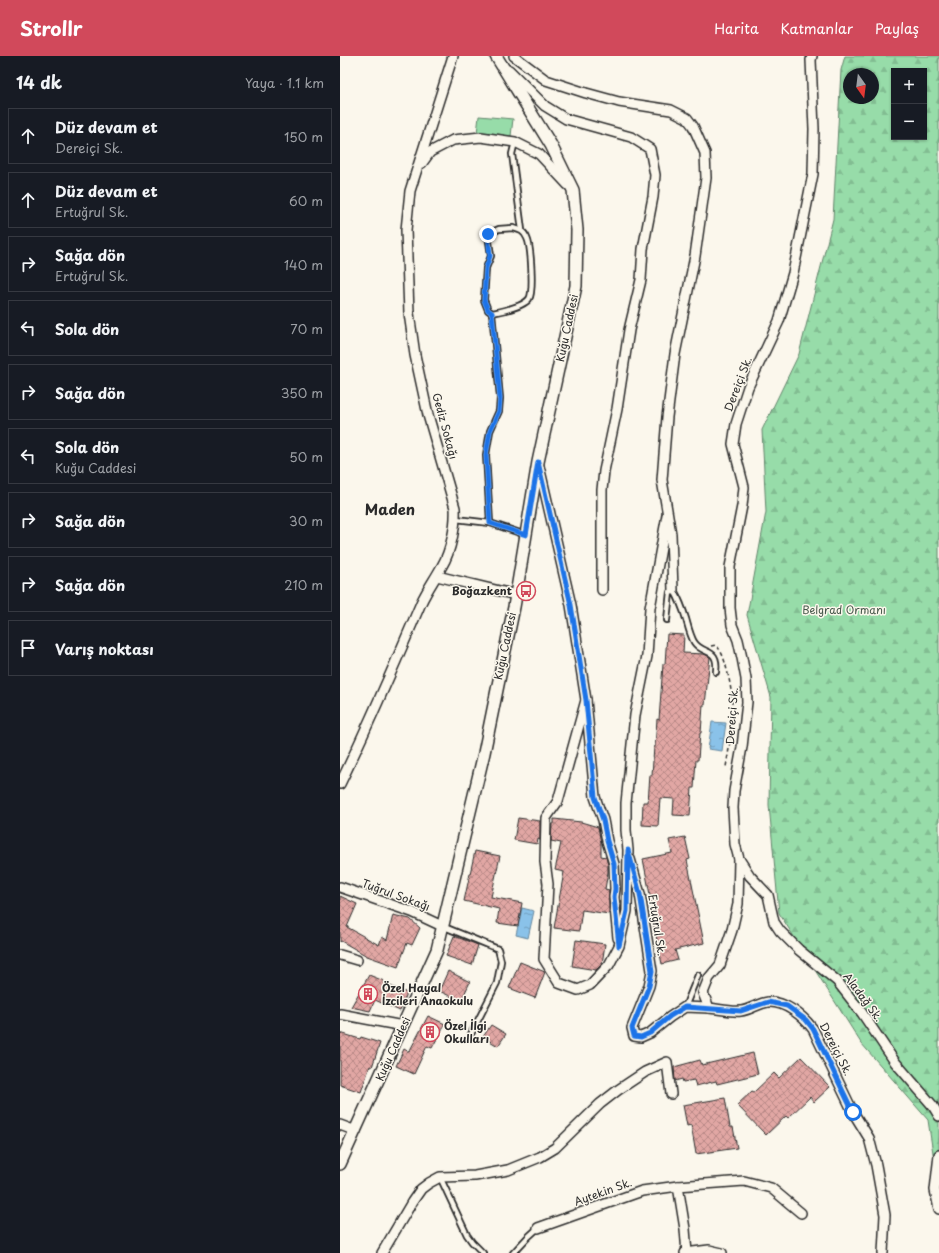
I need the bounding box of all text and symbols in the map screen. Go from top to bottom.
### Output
text: Strollr [20,14,83,42]
text: Harita [714,18,759,39]
text: Katmanlar [781,18,853,39]
text: Paylaş [875,18,919,39]
north arrow [843,68,879,104]
map controls [891,68,927,140]
button: + [891,68,927,104]
text: 14 dk [16,69,62,95]
text: Yaya · 1.1 km [245,73,324,92]
button: − [891,104,927,140]
text: Düz devam et [55,115,158,138]
icon: ahead [17,125,39,147]
text: 150 m [284,127,323,146]
text: Dereiçi Sk. [55,138,123,157]
text: Düz devam et [55,179,158,202]
icon: ahead [17,189,39,211]
text: 60 m [289,191,323,210]
text: Ertuğrul Sk. [55,202,128,221]
route end [479,225,497,243]
text: Sağa dön [55,243,125,266]
icon: right [17,253,39,275]
text: 140 m [284,255,323,274]
text: Ertuğrul Sk. [55,266,128,285]
street label: Kuğu Caddesi [551,292,582,363]
icon: left [17,317,39,339]
text: Sola dön [55,317,119,340]
text: 70 m [290,319,323,338]
street label: Dereiçi Sk. [719,354,756,414]
icon: right [17,381,39,403]
text: Sağa dön [55,381,125,404]
text: 350 m [281,383,323,402]
street label: Gediz Sokağı [428,391,463,461]
text: Sola dön [55,435,119,458]
icon: left [17,445,39,467]
text: 50 m [289,447,323,466]
text: Kuğu Caddesi [55,458,136,477]
district label: Maden [365,497,415,520]
icon: right [17,509,39,531]
text: Sağa dön [55,509,125,532]
text: 30 m [289,511,323,530]
icon: right [17,573,39,595]
text: Sağa dön [55,573,125,596]
text: 210 m [284,575,323,594]
bus stop icon: Boğazkent [515,580,537,602]
place label: Boğazkent [452,582,512,599]
park label: Belgrad Ormanı [802,601,886,618]
street label: Kuğu Caddesi [489,610,520,681]
icon: arrive [17,637,39,659]
text: Varış noktası [55,637,154,660]
street label: Dereiçi Sk. [721,687,742,745]
street label: Tuğrul Sokağı [360,874,433,915]
street label: Ertuğrul Sk. [644,893,671,957]
street label: Aladağ Sk. [839,969,888,1025]
place label: Özel Hayal İzcileri Anaokulu [382,979,473,1009]
building icon: Özel Hayal İzcileri Anaokulu [357,983,379,1005]
street label: Kuğu Caddesi [371,1014,414,1084]
place label: Özel İlgi Okulları [444,1017,489,1047]
street label: Dereiçi Sk. [816,1019,857,1078]
building icon: Özel İlgi Okulları [419,1021,441,1043]
route start [844,1103,862,1121]
street label: Aytekin Sk. [572,1173,634,1210]

